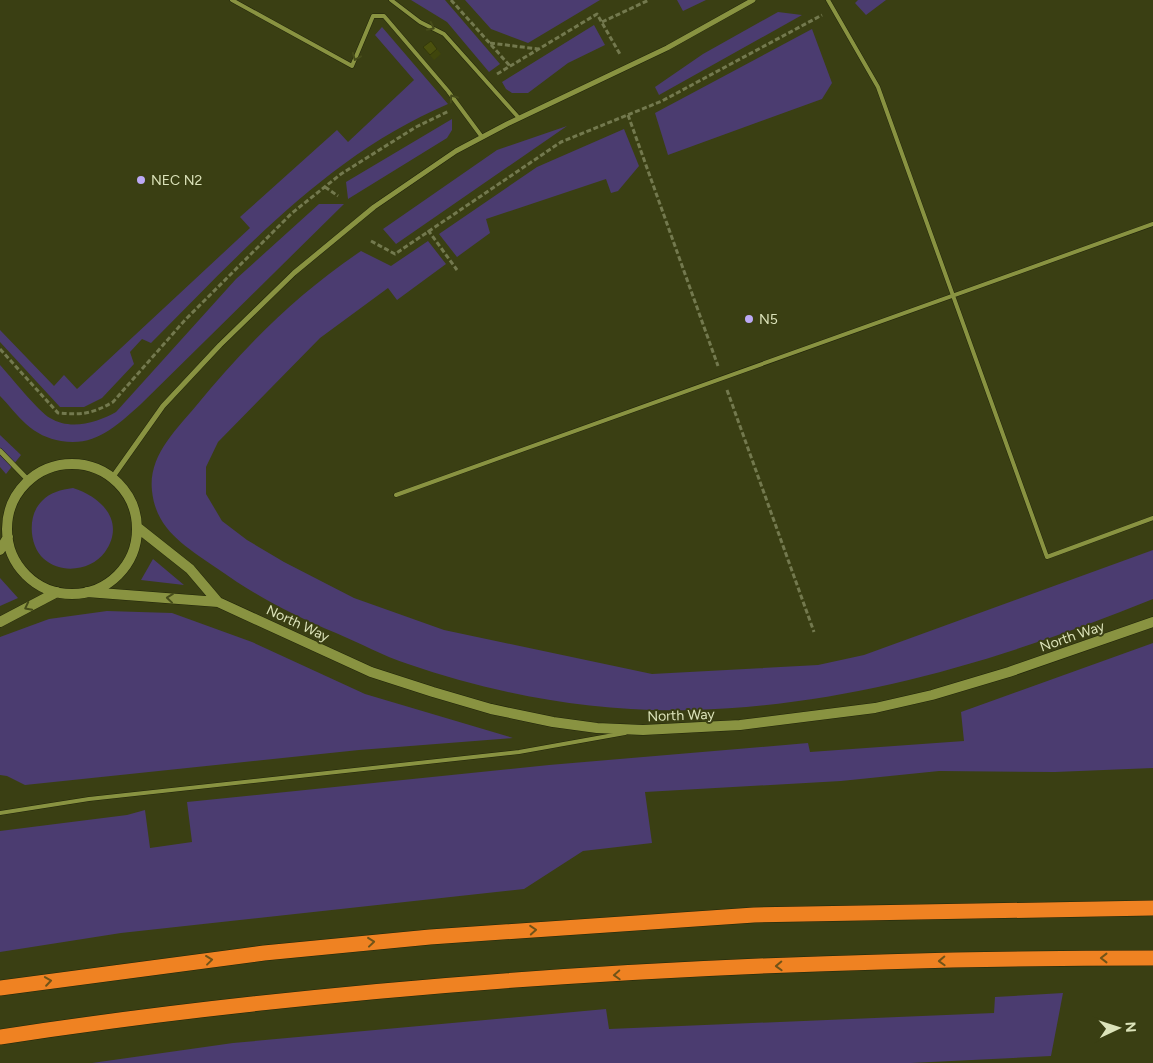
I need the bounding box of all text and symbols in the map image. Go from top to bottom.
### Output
one-way arrow [426,21,435,31]
one-way arrow [351,52,362,61]
one-way arrow [450,94,459,103]
place label: NEC N2 [151,172,202,189]
marker: NEC N2 [135,174,147,186]
place label: N5 [759,311,778,328]
marker: N5 [743,313,755,325]
one-way arrow [165,593,173,604]
one-way arrow [25,601,34,611]
street label: North Way [264,601,333,646]
street label: North Way [1037,617,1107,656]
street label: North Way [647,706,716,725]
one-way arrow [529,924,537,935]
one-way arrow [367,937,375,948]
one-way arrow [1100,953,1108,963]
one-way arrow [206,955,214,966]
one-way arrow [938,956,946,967]
one-way arrow [775,961,783,971]
one-way arrow [613,969,621,980]
one-way arrow [45,976,53,987]
north arrow [1093,1003,1143,1053]
text: N [1122,1021,1139,1033]

